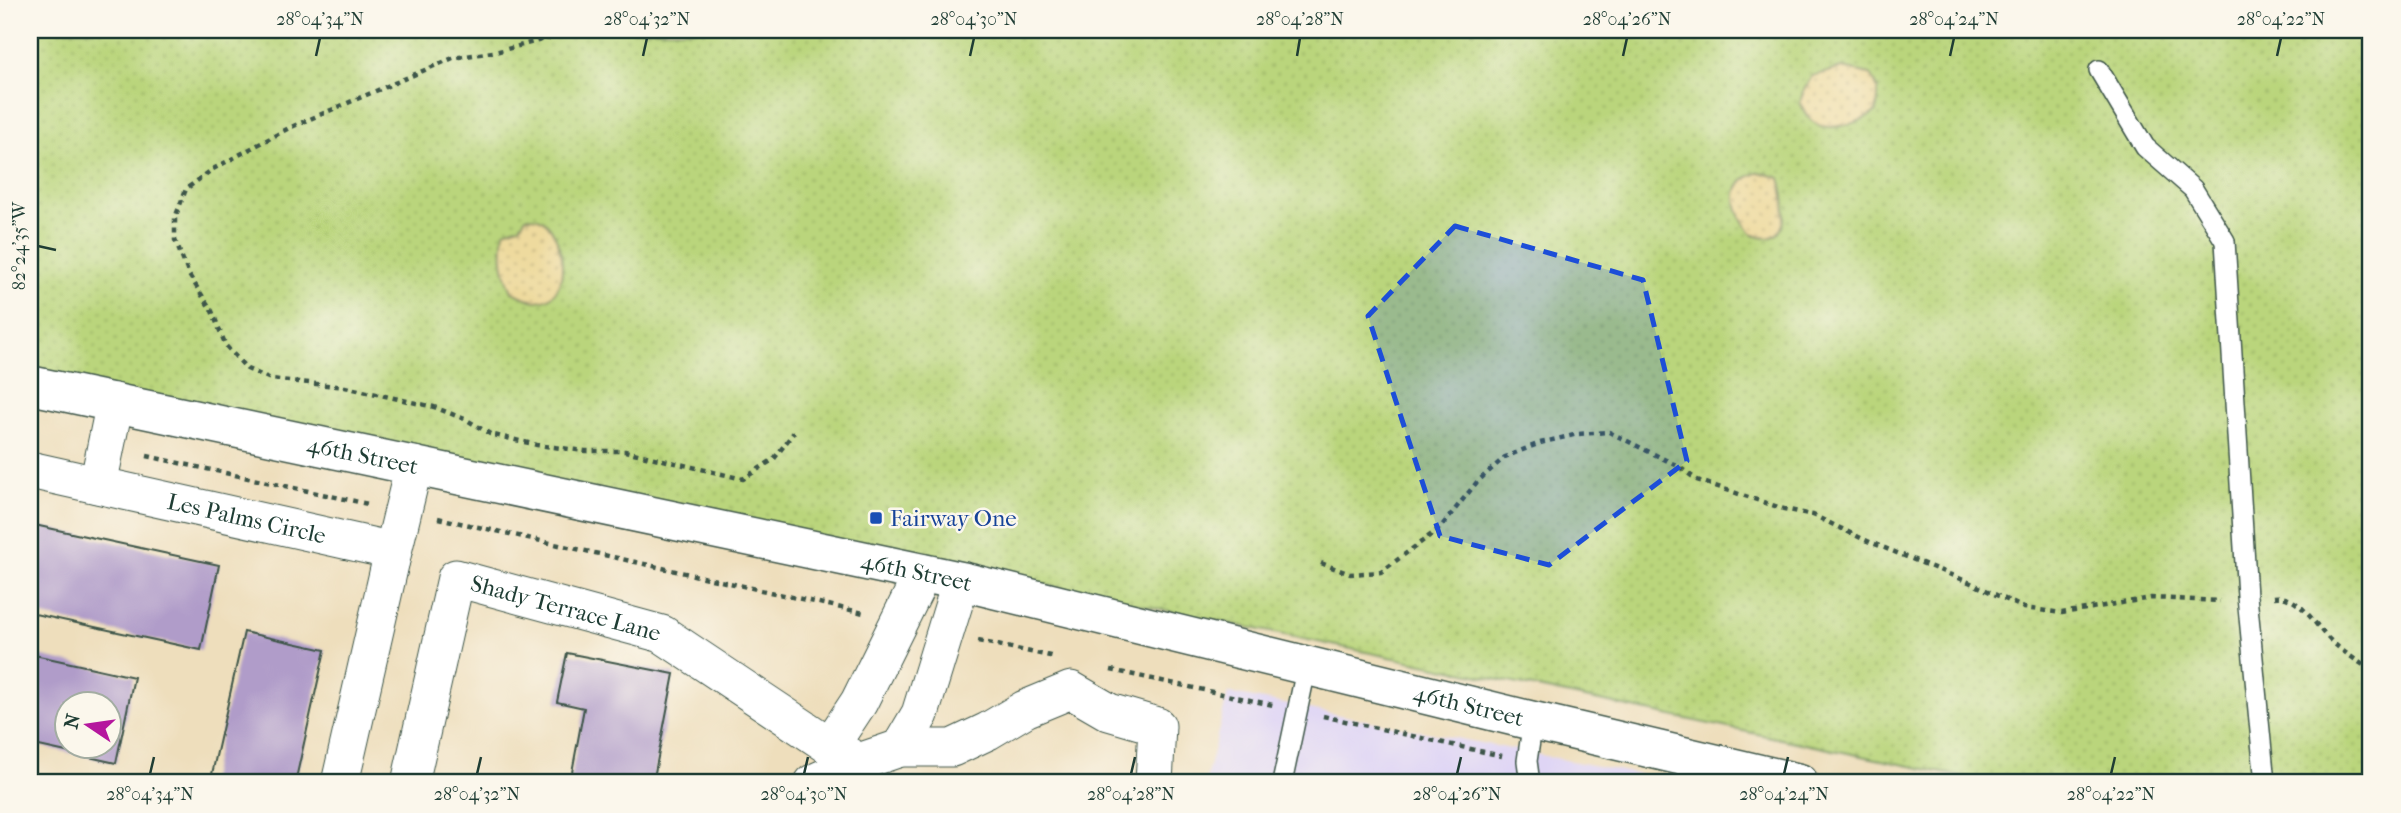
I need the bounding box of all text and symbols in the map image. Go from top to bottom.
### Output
text: 28°04'34"N [276,9,364,30]
text: 28°04'32"N [604,9,691,30]
text: 28°04'30"N [930,9,1018,30]
text: 28°04'28"N [1256,9,1344,30]
text: 28°04'26"N [1583,9,1672,30]
text: 28°04'24"N [1909,9,1999,30]
text: 28°04'22"N [2237,9,2325,30]
text: 82°24'35"W [9,200,30,290]
street label: 46th Street [305,431,421,480]
street label: Les Palms Circle [165,488,328,550]
place label: Fairway One [890,505,1017,532]
marker: Fairway One [868,510,884,526]
street label: 46th Street [858,547,975,597]
street label: Shady Terrace Lane [468,570,664,647]
street label: 46th Street [1410,679,1527,732]
north arrow [52,690,122,760]
text: N [60,711,85,731]
text: 28°04'34"N [106,784,194,805]
text: 28°04'32"N [434,784,521,805]
text: 28°04'30"N [760,784,848,805]
text: 28°04'28"N [1087,784,1175,805]
text: 28°04'26"N [1413,784,1502,805]
text: 28°04'24"N [1739,784,1829,805]
text: 28°04'22"N [2067,784,2155,805]

